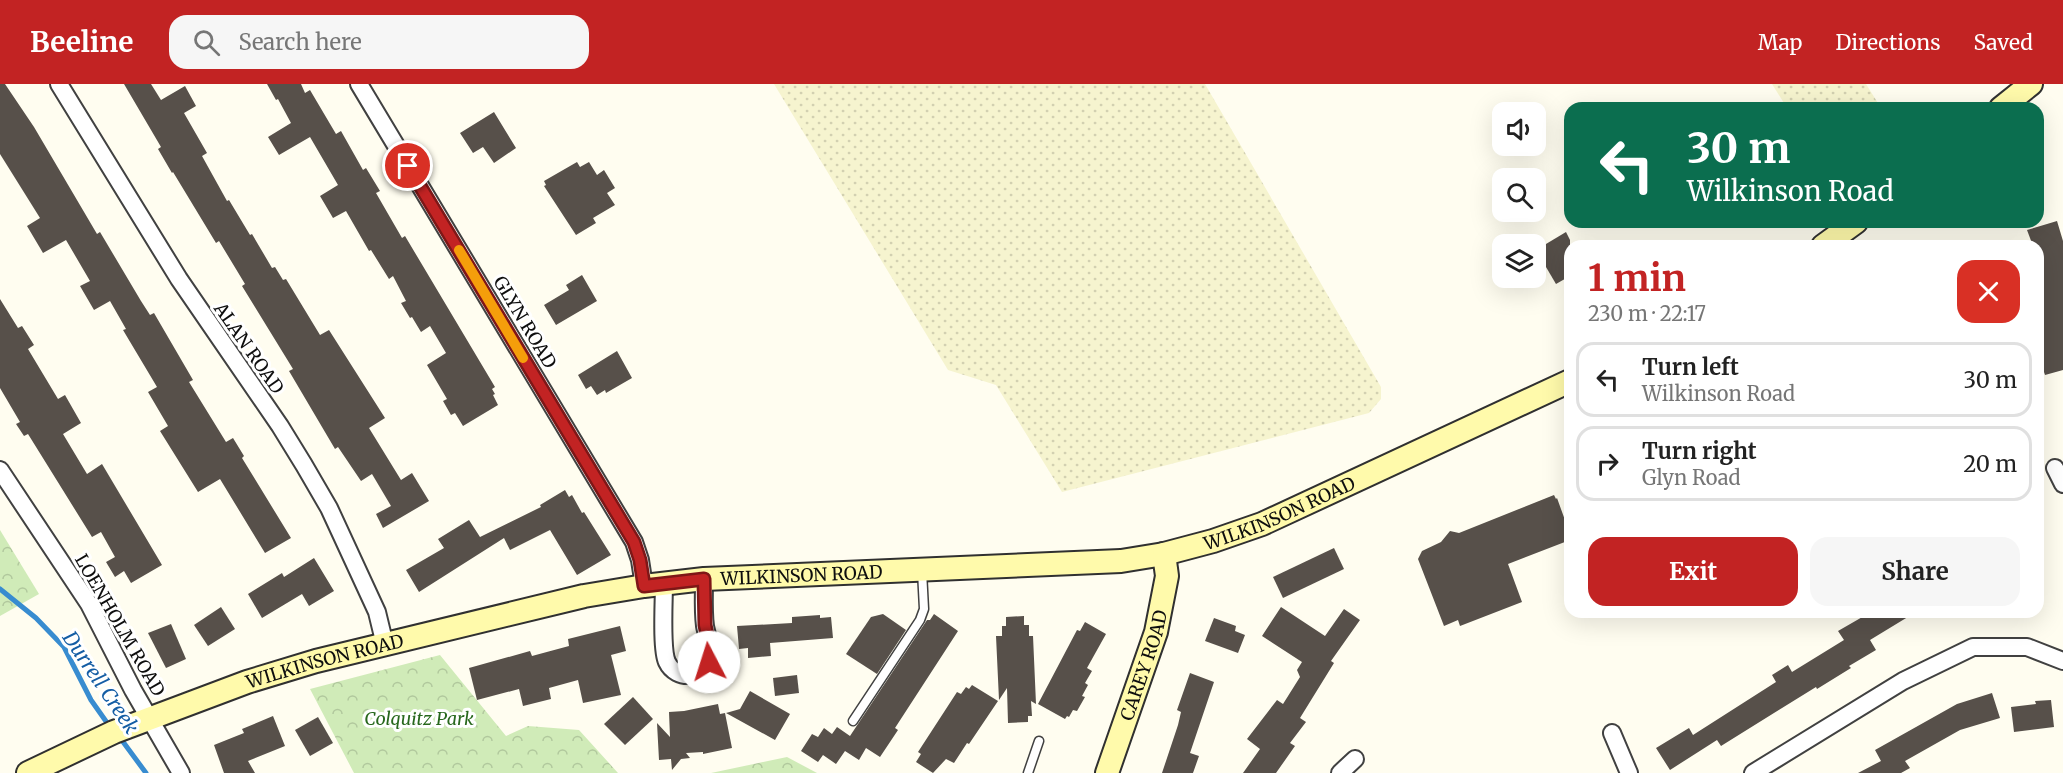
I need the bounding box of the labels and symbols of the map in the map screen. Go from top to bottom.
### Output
pin [382,140,433,191]
street label: GLYN ROAD [488,272,562,372]
street label: ALAN ROAD [209,297,289,398]
street label: WILKINSON ROAD [1200,471,1359,555]
street label: LOENHOLM ROAD [70,550,170,700]
street label: WILKINSON ROAD [719,560,883,590]
street label: CAREY ROAD [1115,608,1172,724]
water label: Durrell Creek [57,625,144,738]
street label: WILKINSON ROAD [242,629,406,693]
position arrow [677,630,741,694]
park label: Colquitz Park [364,707,474,730]

